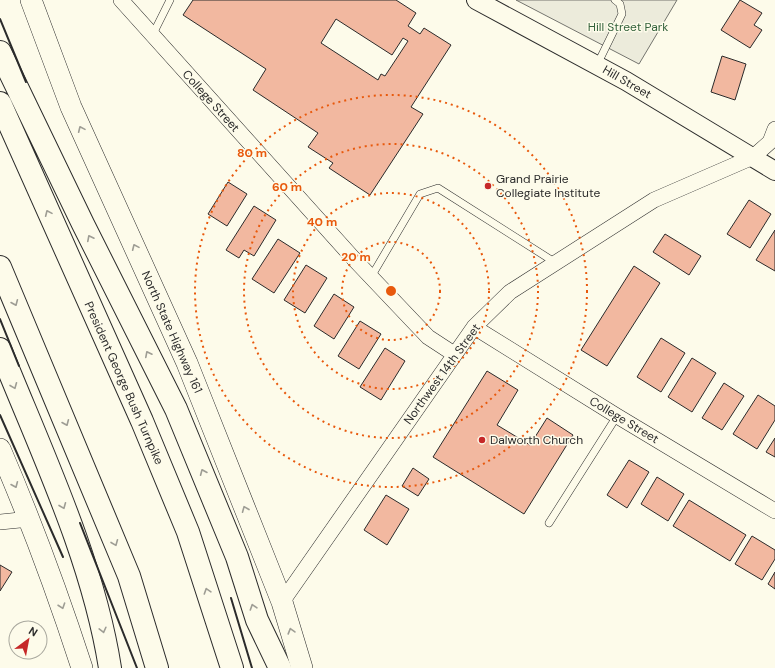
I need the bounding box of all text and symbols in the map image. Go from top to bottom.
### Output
park label: Hill Street Park [588,19,668,35]
street label: Hill Street [600,62,654,102]
street label: College Street [179,67,243,136]
one-way arrow [78,125,86,133]
text: 80 m [237,145,267,161]
place label: Grand Prairie Collegiate Institute [496,171,600,201]
text: 60 m [272,179,302,195]
marker: Grand Prairie Collegiate Institute [483,181,493,191]
one-way arrow [45,210,53,218]
text: 40 m [307,214,337,230]
one-way arrow [87,235,95,242]
one-way arrow [132,244,140,252]
text: 20 m [341,249,371,265]
street label: North State Highway 161 [138,268,206,396]
centre of rings [384,284,398,298]
one-way arrow [10,298,18,306]
street label: President George Bush Turnpike [81,299,167,467]
street label: Northwest 14th Street [400,320,484,428]
one-way arrow [145,351,153,358]
one-way arrow [10,382,18,389]
street label: College Street [586,393,662,447]
one-way arrow [61,419,69,426]
place label: Dalworth Church [490,432,583,448]
marker: Dalworth Church [477,435,487,445]
one-way arrow [200,468,208,476]
one-way arrow [11,481,19,488]
one-way arrow [58,503,66,510]
one-way arrow [242,505,250,512]
one-way arrow [110,538,118,546]
one-way arrow [203,588,212,595]
one-way arrow [57,602,66,609]
one-way arrow [249,603,258,610]
north arrow [8,620,48,660]
text: N [26,623,40,640]
one-way arrow [99,626,107,633]
one-way arrow [287,627,296,634]

